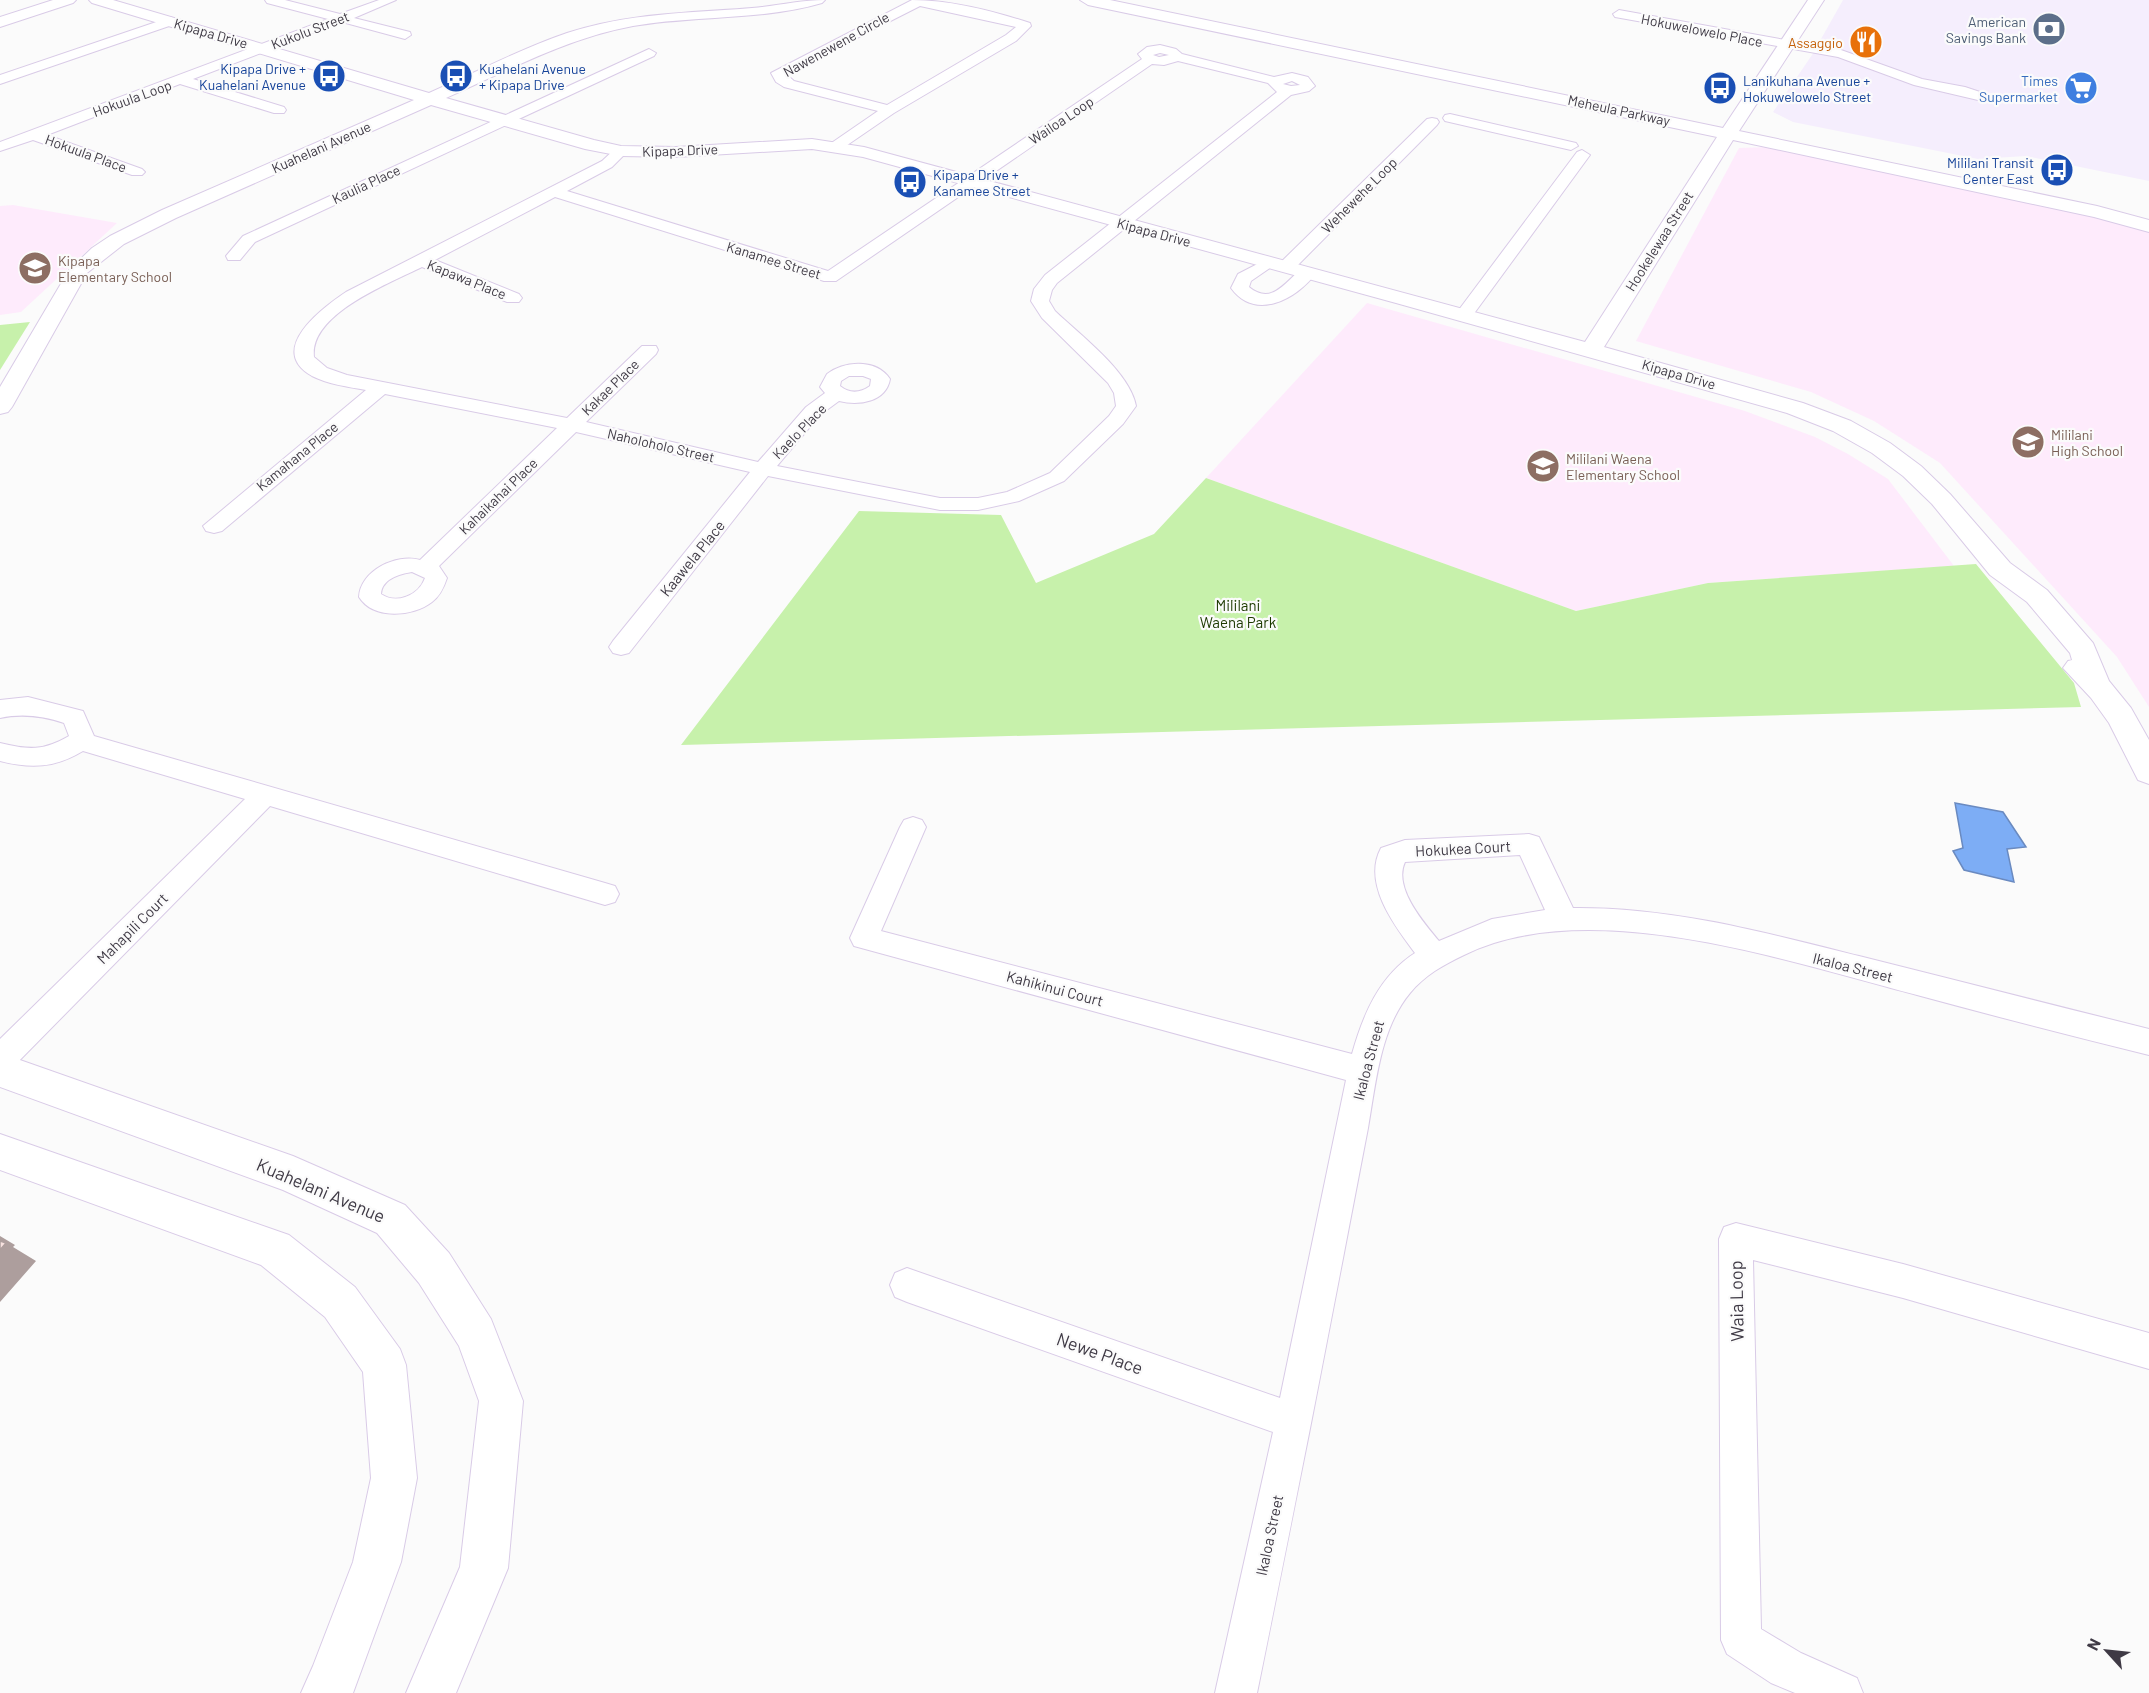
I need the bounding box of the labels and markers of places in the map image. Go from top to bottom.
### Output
bank icon: American Savings Bank [2031,11,2067,47]
place label: American Savings Bank [1946,13,2026,46]
restaurant icon: Assaggio [1848,24,1884,60]
place label: Assaggio [1788,34,1843,51]
bus stop icon: Kipapa Drive + Kuahelani Avenue [311,58,347,94]
bus stop icon: Kuahelani Avenue + Kipapa Drive [438,58,474,94]
place label: Kipapa Drive + Kuahelani Avenue [199,60,306,93]
place label: Kuahelani Avenue + Kipapa Drive [479,60,586,93]
bus stop icon: Lanikuhana Avenue + Hokuwelowelo Street [1702,70,1738,106]
supermarket icon: Times Supermarket [2063,70,2099,106]
place label: Lanikuhana Avenue + Hokuwelowelo Street [1743,72,1871,105]
place label: Times Supermarket [1979,72,2058,105]
bus stop icon: Mililani Transit Center East [2039,152,2075,188]
place label: Mililani Transit Center East [1947,154,2034,187]
bus stop icon: Kipapa Drive + Kanamee Street [892,164,928,200]
place label: Kipapa Drive + Kanamee Street [933,166,1031,199]
school or university icon: Kipapa Elementary School [17,250,53,286]
place label: Kipapa Elementary School [58,252,172,285]
school or university icon: Mililani High School [2010,424,2046,460]
place label: Mililani High School [2051,426,2123,459]
school or university icon: Mililani Waena Elementary School [1525,448,1561,484]
place label: Mililani Waena Elementary School [1566,450,1680,483]

